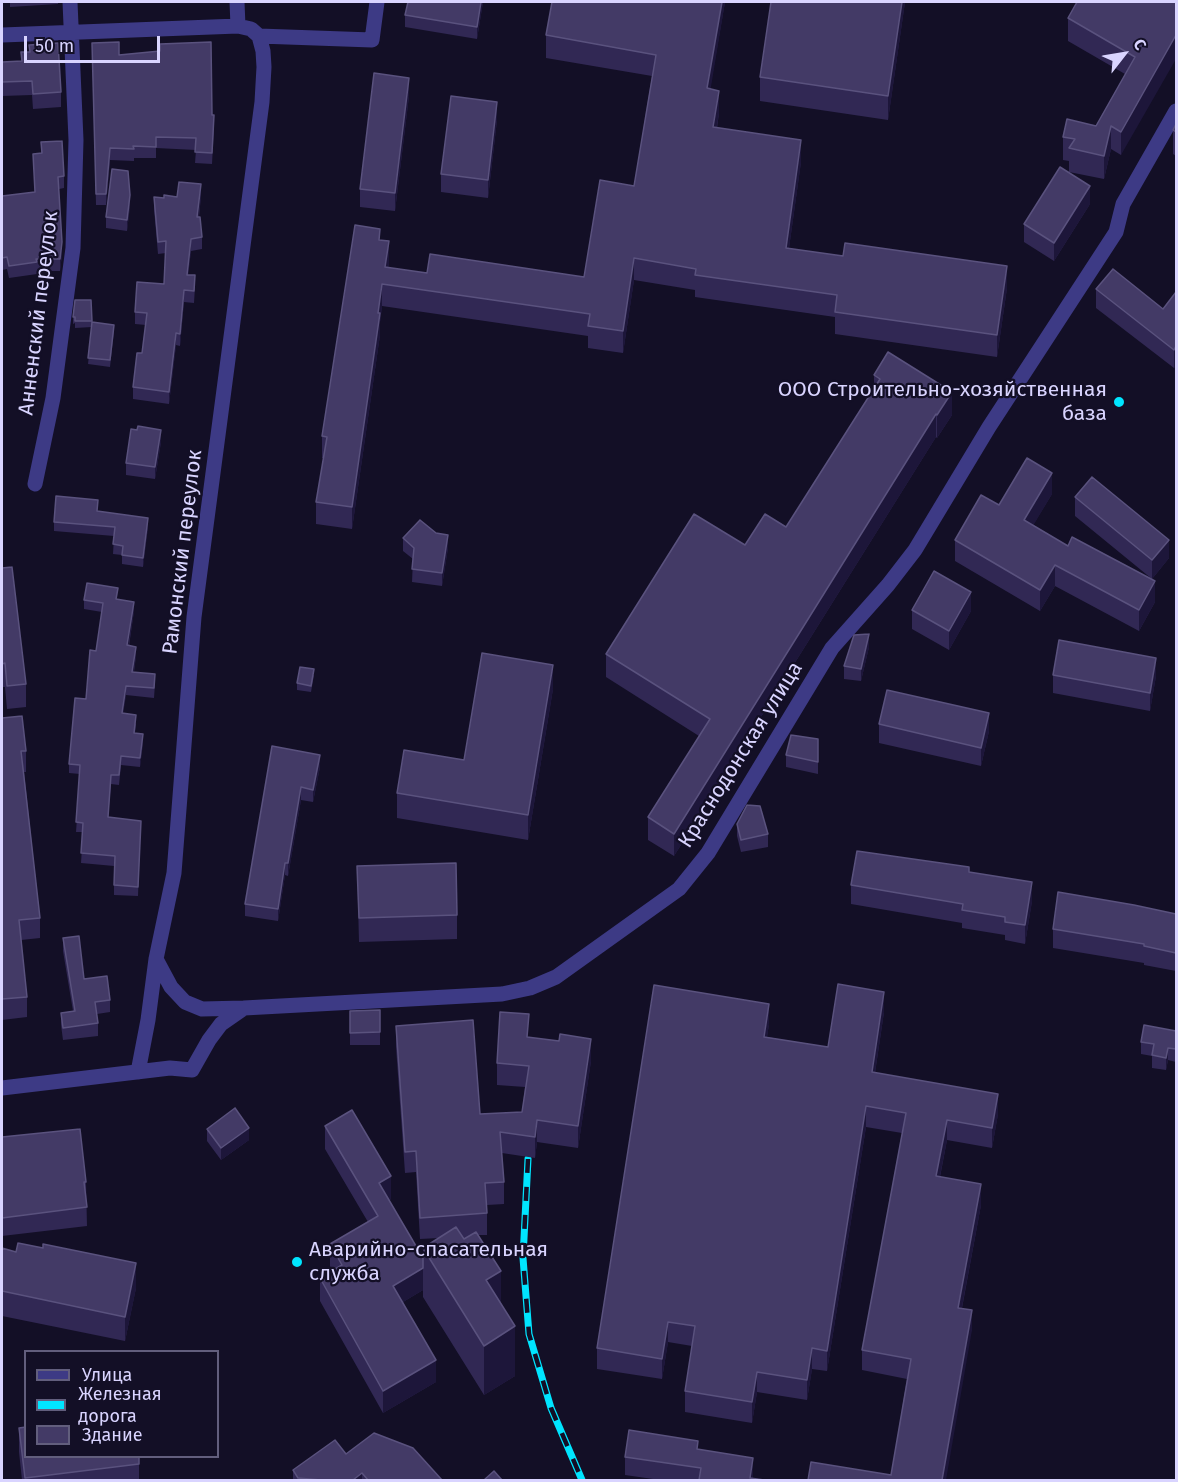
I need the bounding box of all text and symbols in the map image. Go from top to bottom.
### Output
scale bar [27,24,164,62]
north arrow [1094,24,1154,84]
text: 50 m [35,35,74,57]
text: С [1129,36,1150,53]
street label: Анненский переулок [14,209,64,417]
place label: ООО Строительно-хозяйственная база [778,377,1107,427]
marker: ООО Строительно-хозяйственная база [1112,395,1126,409]
street label: Рамонский переулок [158,448,208,656]
street label: Краснодонская улица [673,657,809,853]
place label: Аварийно-спасательная служба [309,1237,548,1287]
marker: Аварийно-спасательная служба [290,1255,304,1269]
legend [24,1350,219,1458]
text: Улица [82,1364,132,1386]
text: Железная дорога [78,1383,162,1427]
text: Здание [82,1424,143,1446]

